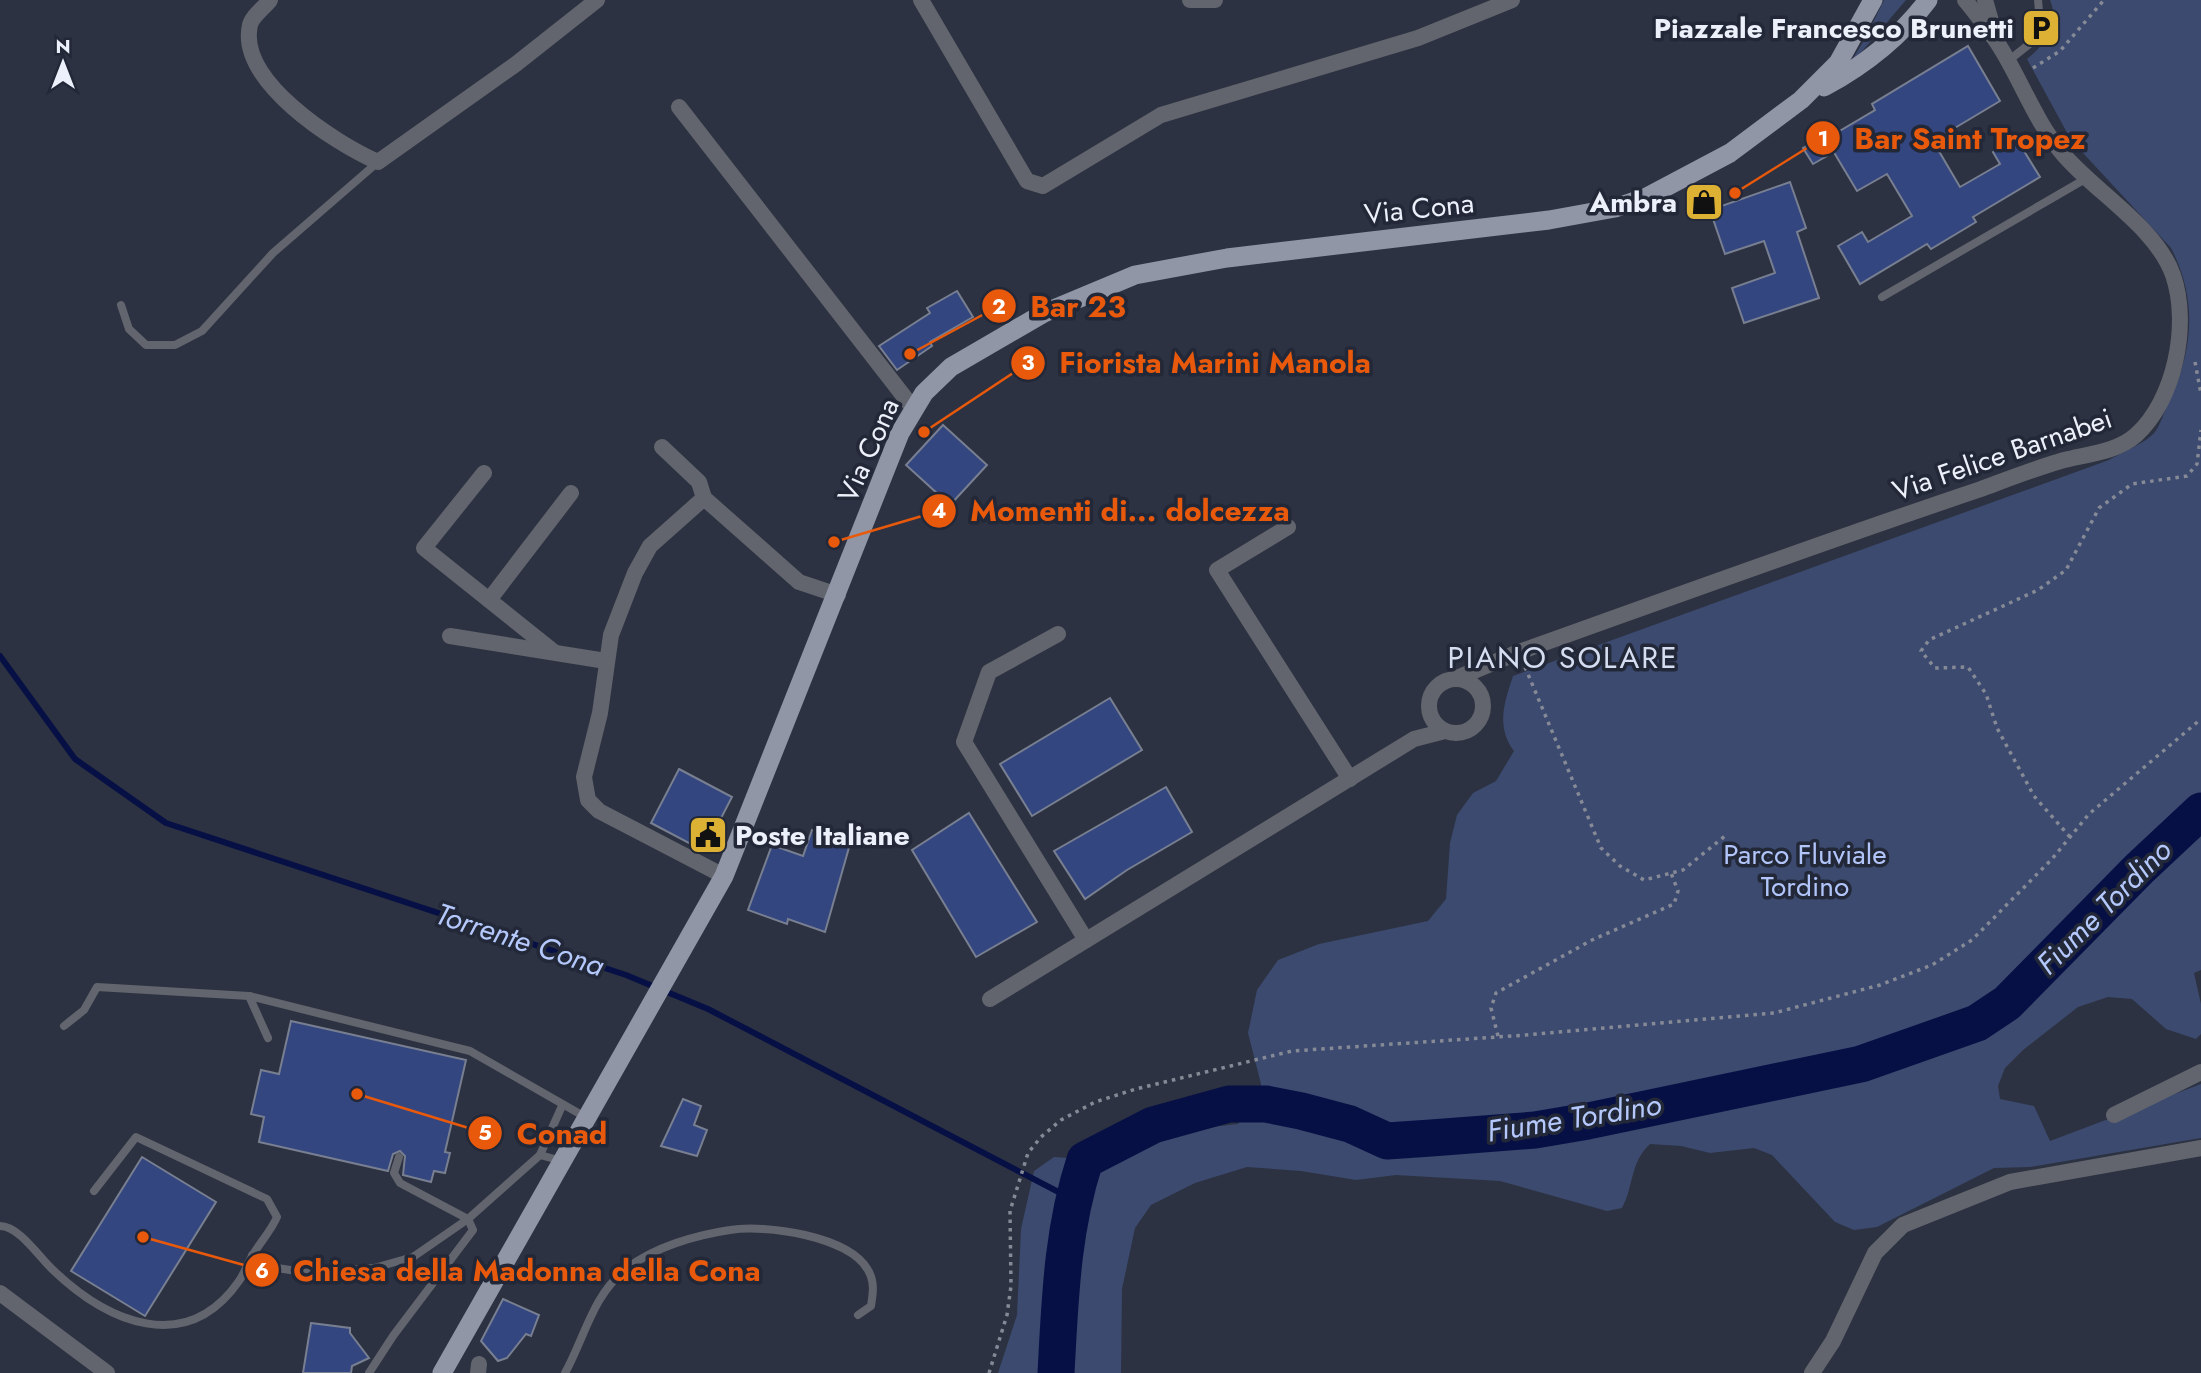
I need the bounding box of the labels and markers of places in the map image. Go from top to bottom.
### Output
parking icon: Piazzale Francesco Brunetti [2020,7,2062,49]
place label: Piazzale Francesco Brunetti [1654,8,2014,49]
callout: Bar Saint Tropez [1805,113,2100,164]
shop icon: Ambra [1683,181,1725,223]
place label: Ambra [1589,182,1677,223]
callout: Bar 23 [981,281,1140,332]
callout: Fiorista Marini Manola [1010,337,1385,388]
callout: Momenti di... dolcezza [921,485,1303,536]
public building icon: Poste Italiane [687,814,729,856]
place label: Poste Italiane [735,815,910,856]
callout: Conad [467,1108,621,1159]
callout: Chiesa della Madonna della Cona [244,1245,775,1296]

